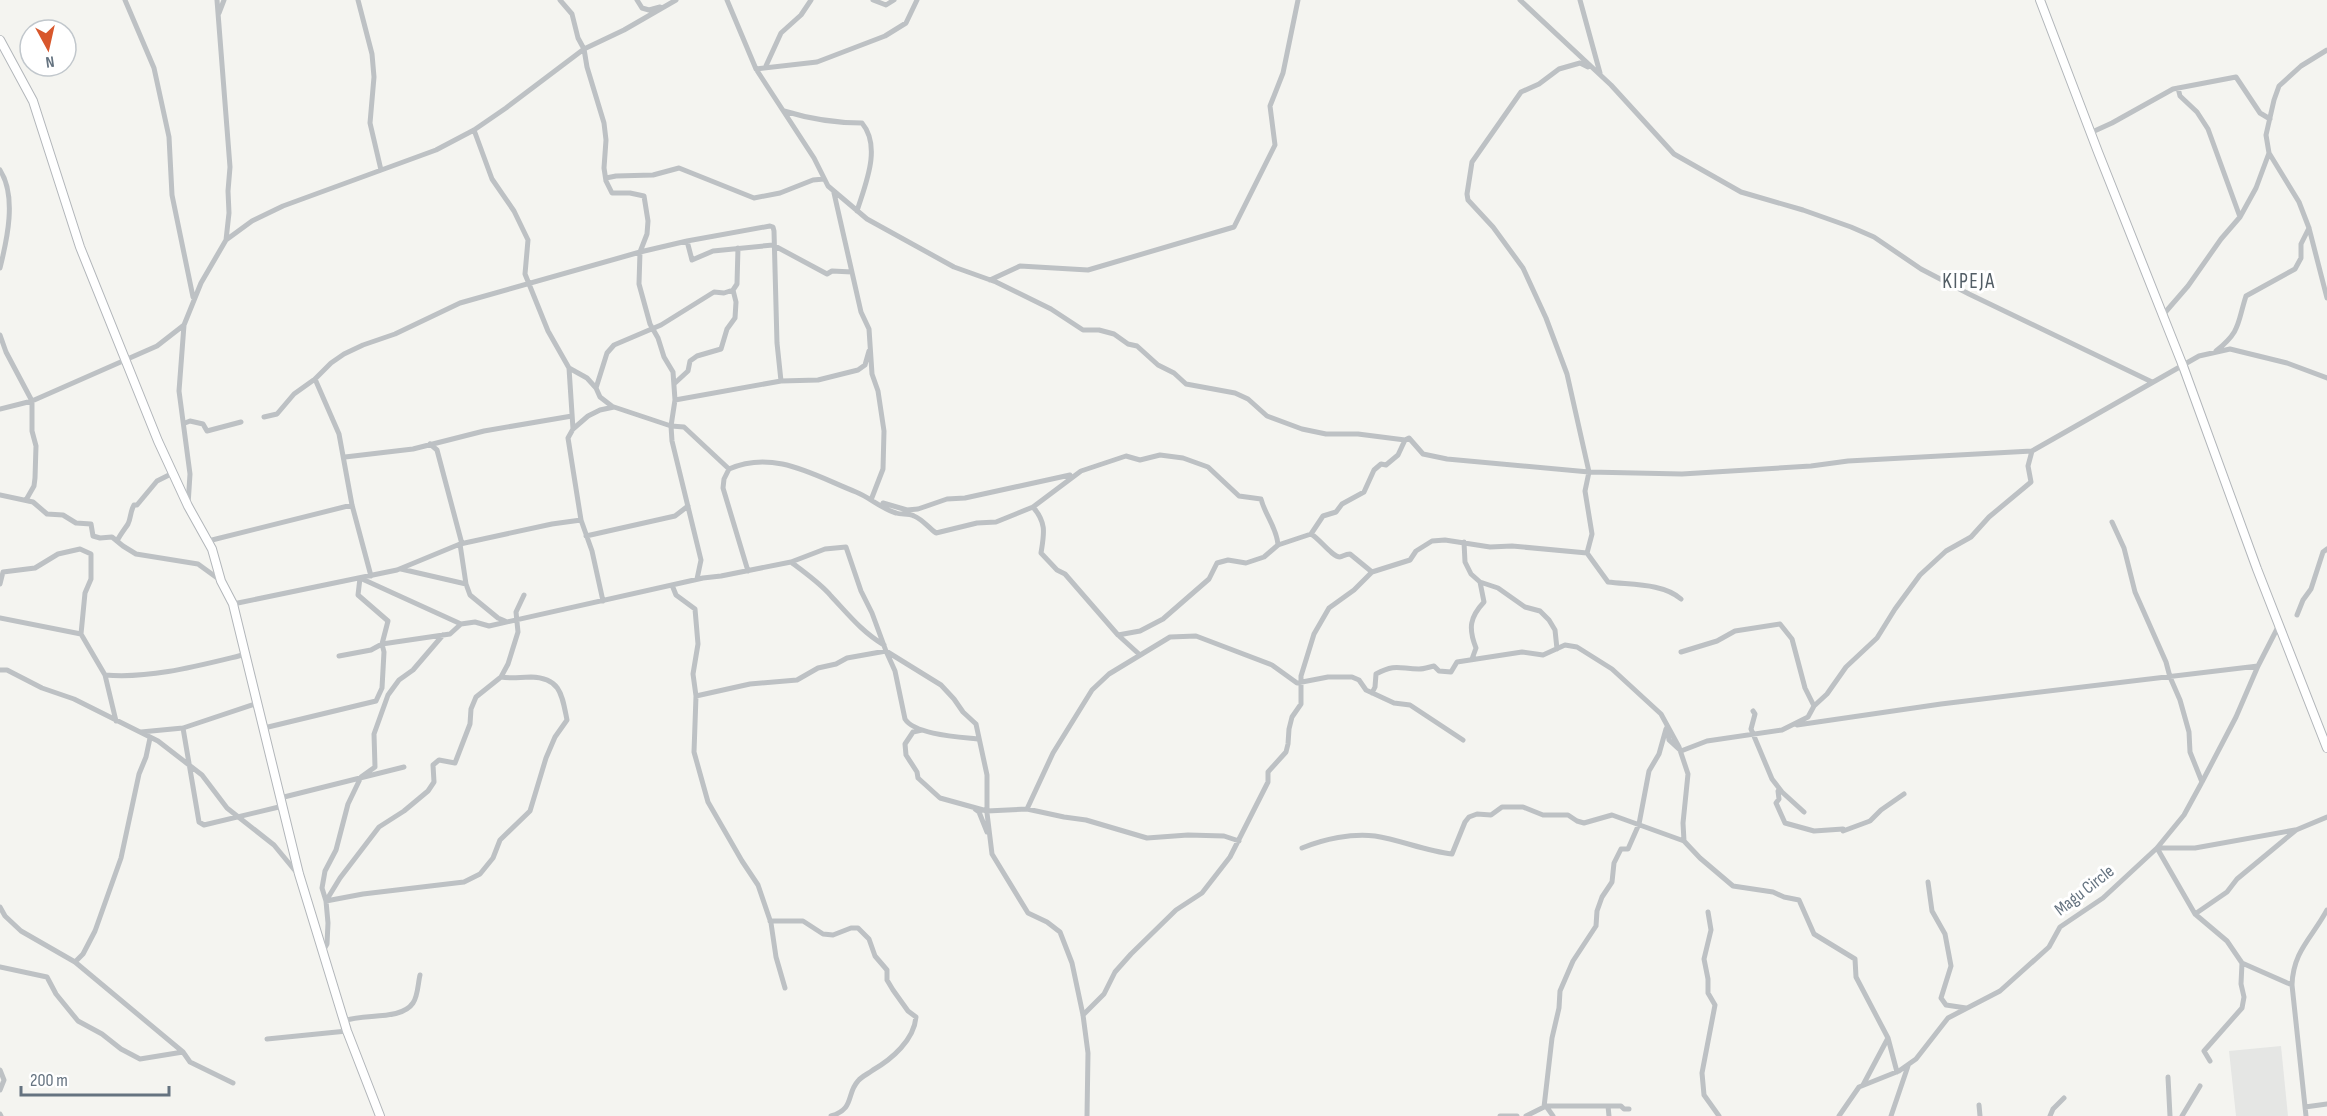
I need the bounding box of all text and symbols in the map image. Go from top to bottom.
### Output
north arrow [18,18,78,78]
text: N [44,51,55,71]
district label: KIPEJA [1942,269,1996,294]
street label: Magu Circle [2050,861,2118,920]
scale bar [21,1059,170,1097]
text: 200 m [30,1070,68,1091]

